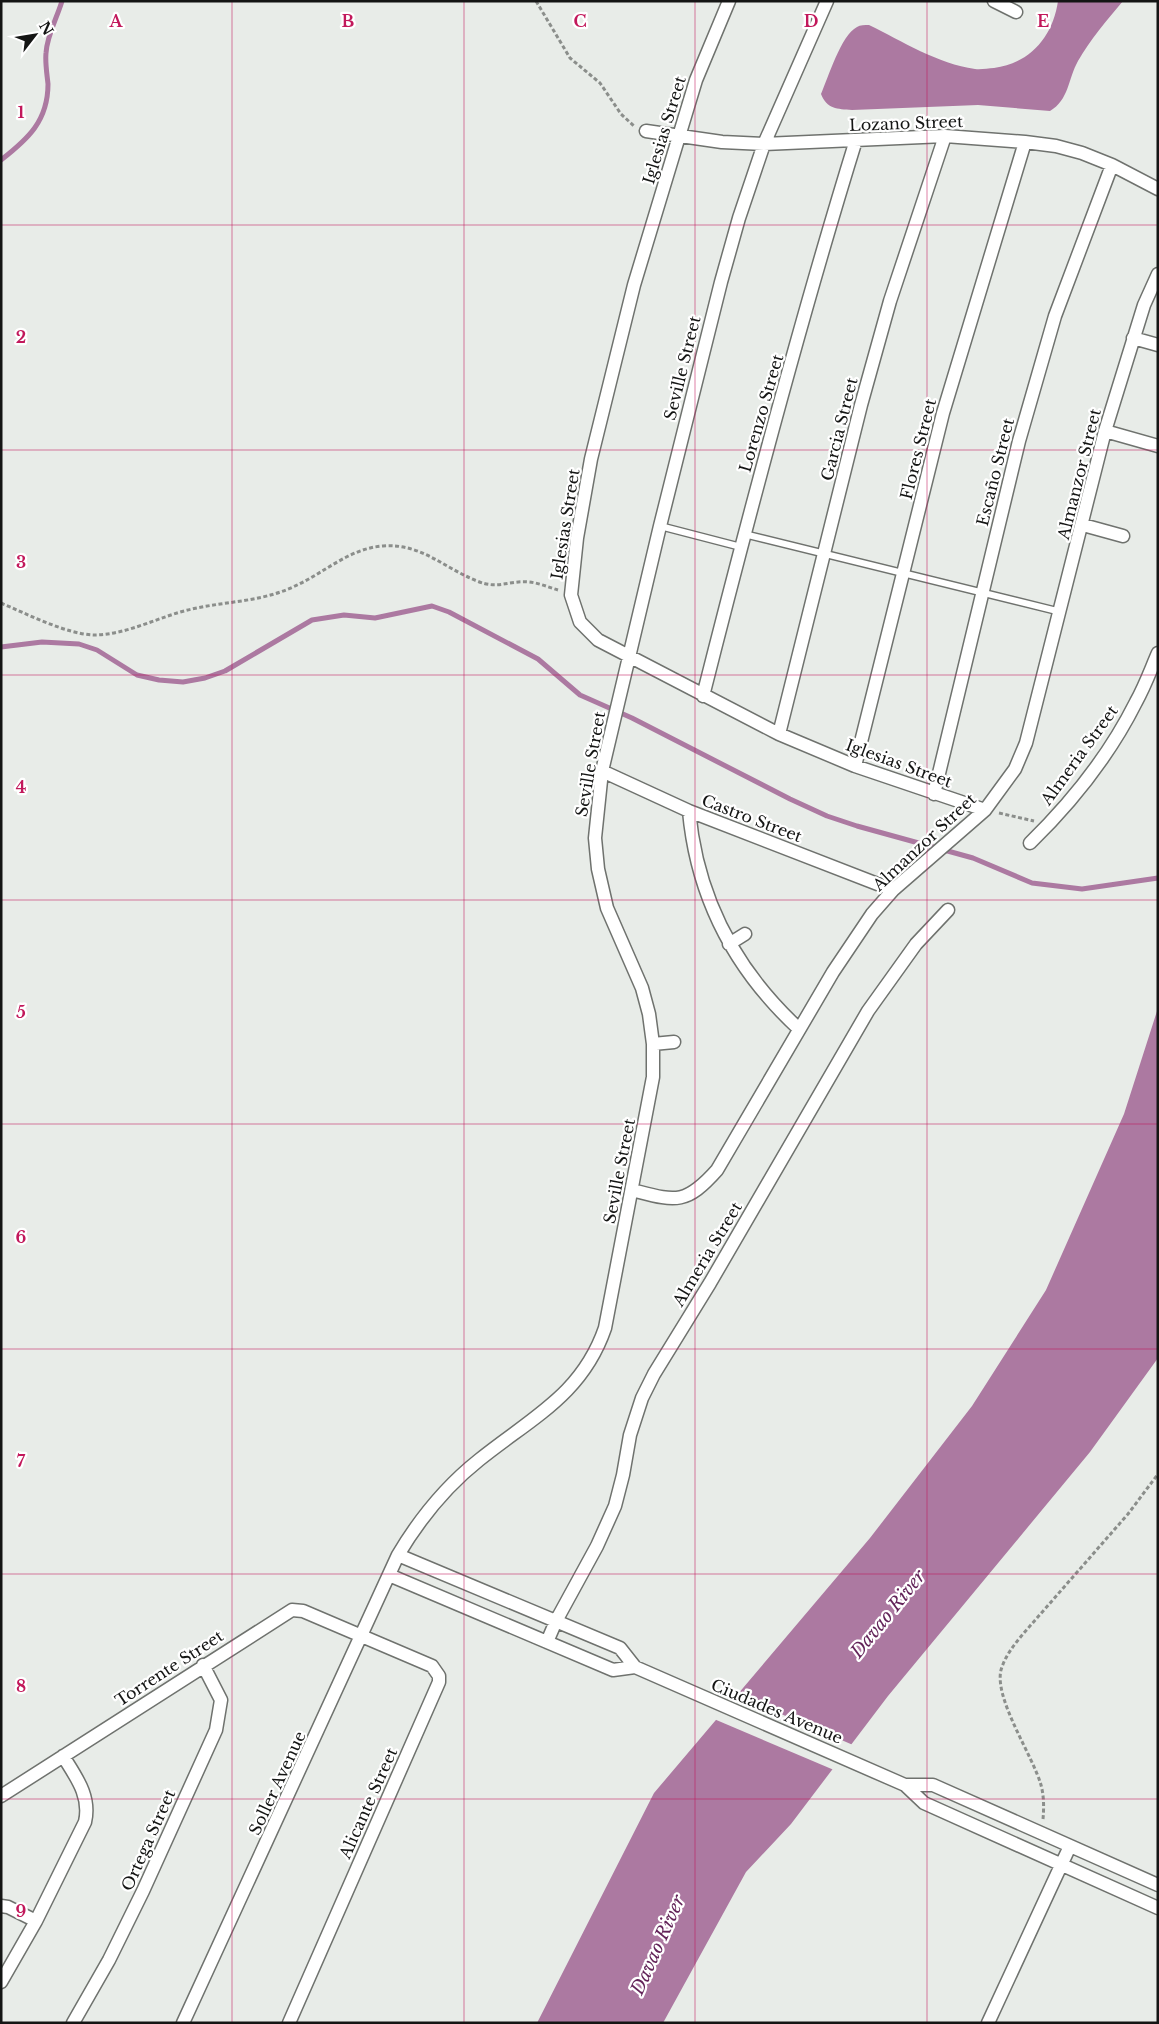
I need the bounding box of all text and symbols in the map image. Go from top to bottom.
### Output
north arrow [10,10,60,60]
text: A [109,11,124,31]
text: B [342,11,355,31]
text: C [573,11,587,31]
text: D [804,11,818,31]
text: E [1037,11,1049,31]
text: N [35,18,57,39]
street label: Iglesias Street [638,74,690,186]
text: 1 [18,102,25,122]
street label: Lozano Street [849,111,963,135]
street label: Seville Street [659,314,705,422]
text: 2 [16,327,26,347]
street label: Lorenzo Street [735,352,787,474]
street label: Garcia Street [817,375,861,483]
street label: Flores Street [896,397,940,501]
street label: Almanzor Street [1053,407,1105,542]
street label: Escaño Street [972,416,1018,528]
street label: Iglesias Street [546,467,584,581]
text: 3 [16,552,26,572]
street label: Almeria Street [1036,701,1122,810]
street label: Seville Street [571,710,609,818]
street label: Iglesias Street [843,734,955,792]
text: 4 [16,777,26,797]
street label: Almanzor Street [867,789,980,896]
street label: Castro Street [699,790,805,846]
text: 5 [16,1002,26,1022]
street label: Seville Street [599,1117,639,1225]
street label: Almeria Street [667,1198,746,1311]
text: 6 [16,1227,27,1247]
text: 7 [17,1451,26,1471]
water label: Davao River [845,1565,931,1663]
street label: Torrente Street [111,1626,227,1710]
street label: Ciudades Avenue [708,1674,846,1748]
text: 8 [16,1676,26,1696]
street label: Soller Avenue [244,1728,310,1838]
street label: Alicante Street [334,1744,401,1863]
street label: Ortega Street [117,1786,179,1894]
water label: Davao River [626,1891,690,1999]
text: 9 [16,1901,27,1921]

